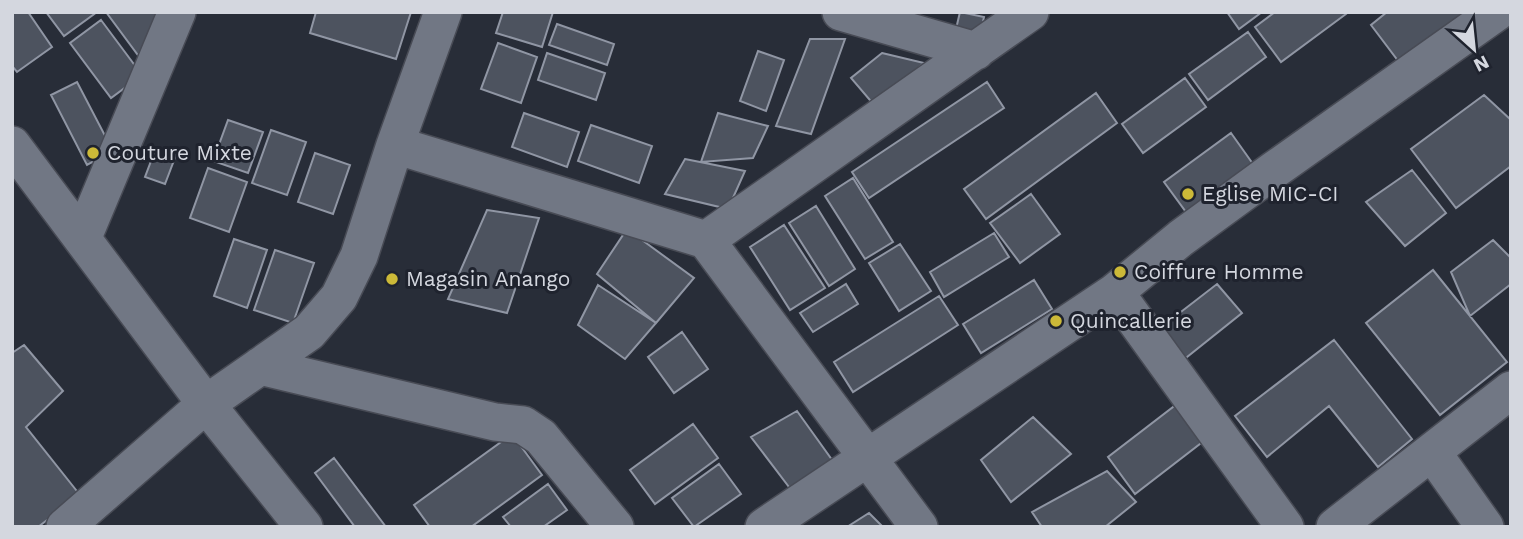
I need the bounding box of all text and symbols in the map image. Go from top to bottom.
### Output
north arrow [1439,14,1509,84]
text: N [1470,50,1493,77]
place label: Couture Mixte [107,140,252,165]
marker: Couture Mixte [85,145,101,161]
place label: Eglise MIC-CI [1202,181,1339,206]
marker: Eglise MIC-CI [1180,186,1196,202]
place label: Coiffure Homme [1134,259,1304,284]
marker: Coiffure Homme [1112,264,1128,280]
place label: Magasin Anango [406,266,570,291]
marker: Magasin Anango [384,271,400,287]
place label: Quincallerie [1070,308,1192,333]
marker: Quincallerie [1048,313,1064,329]

